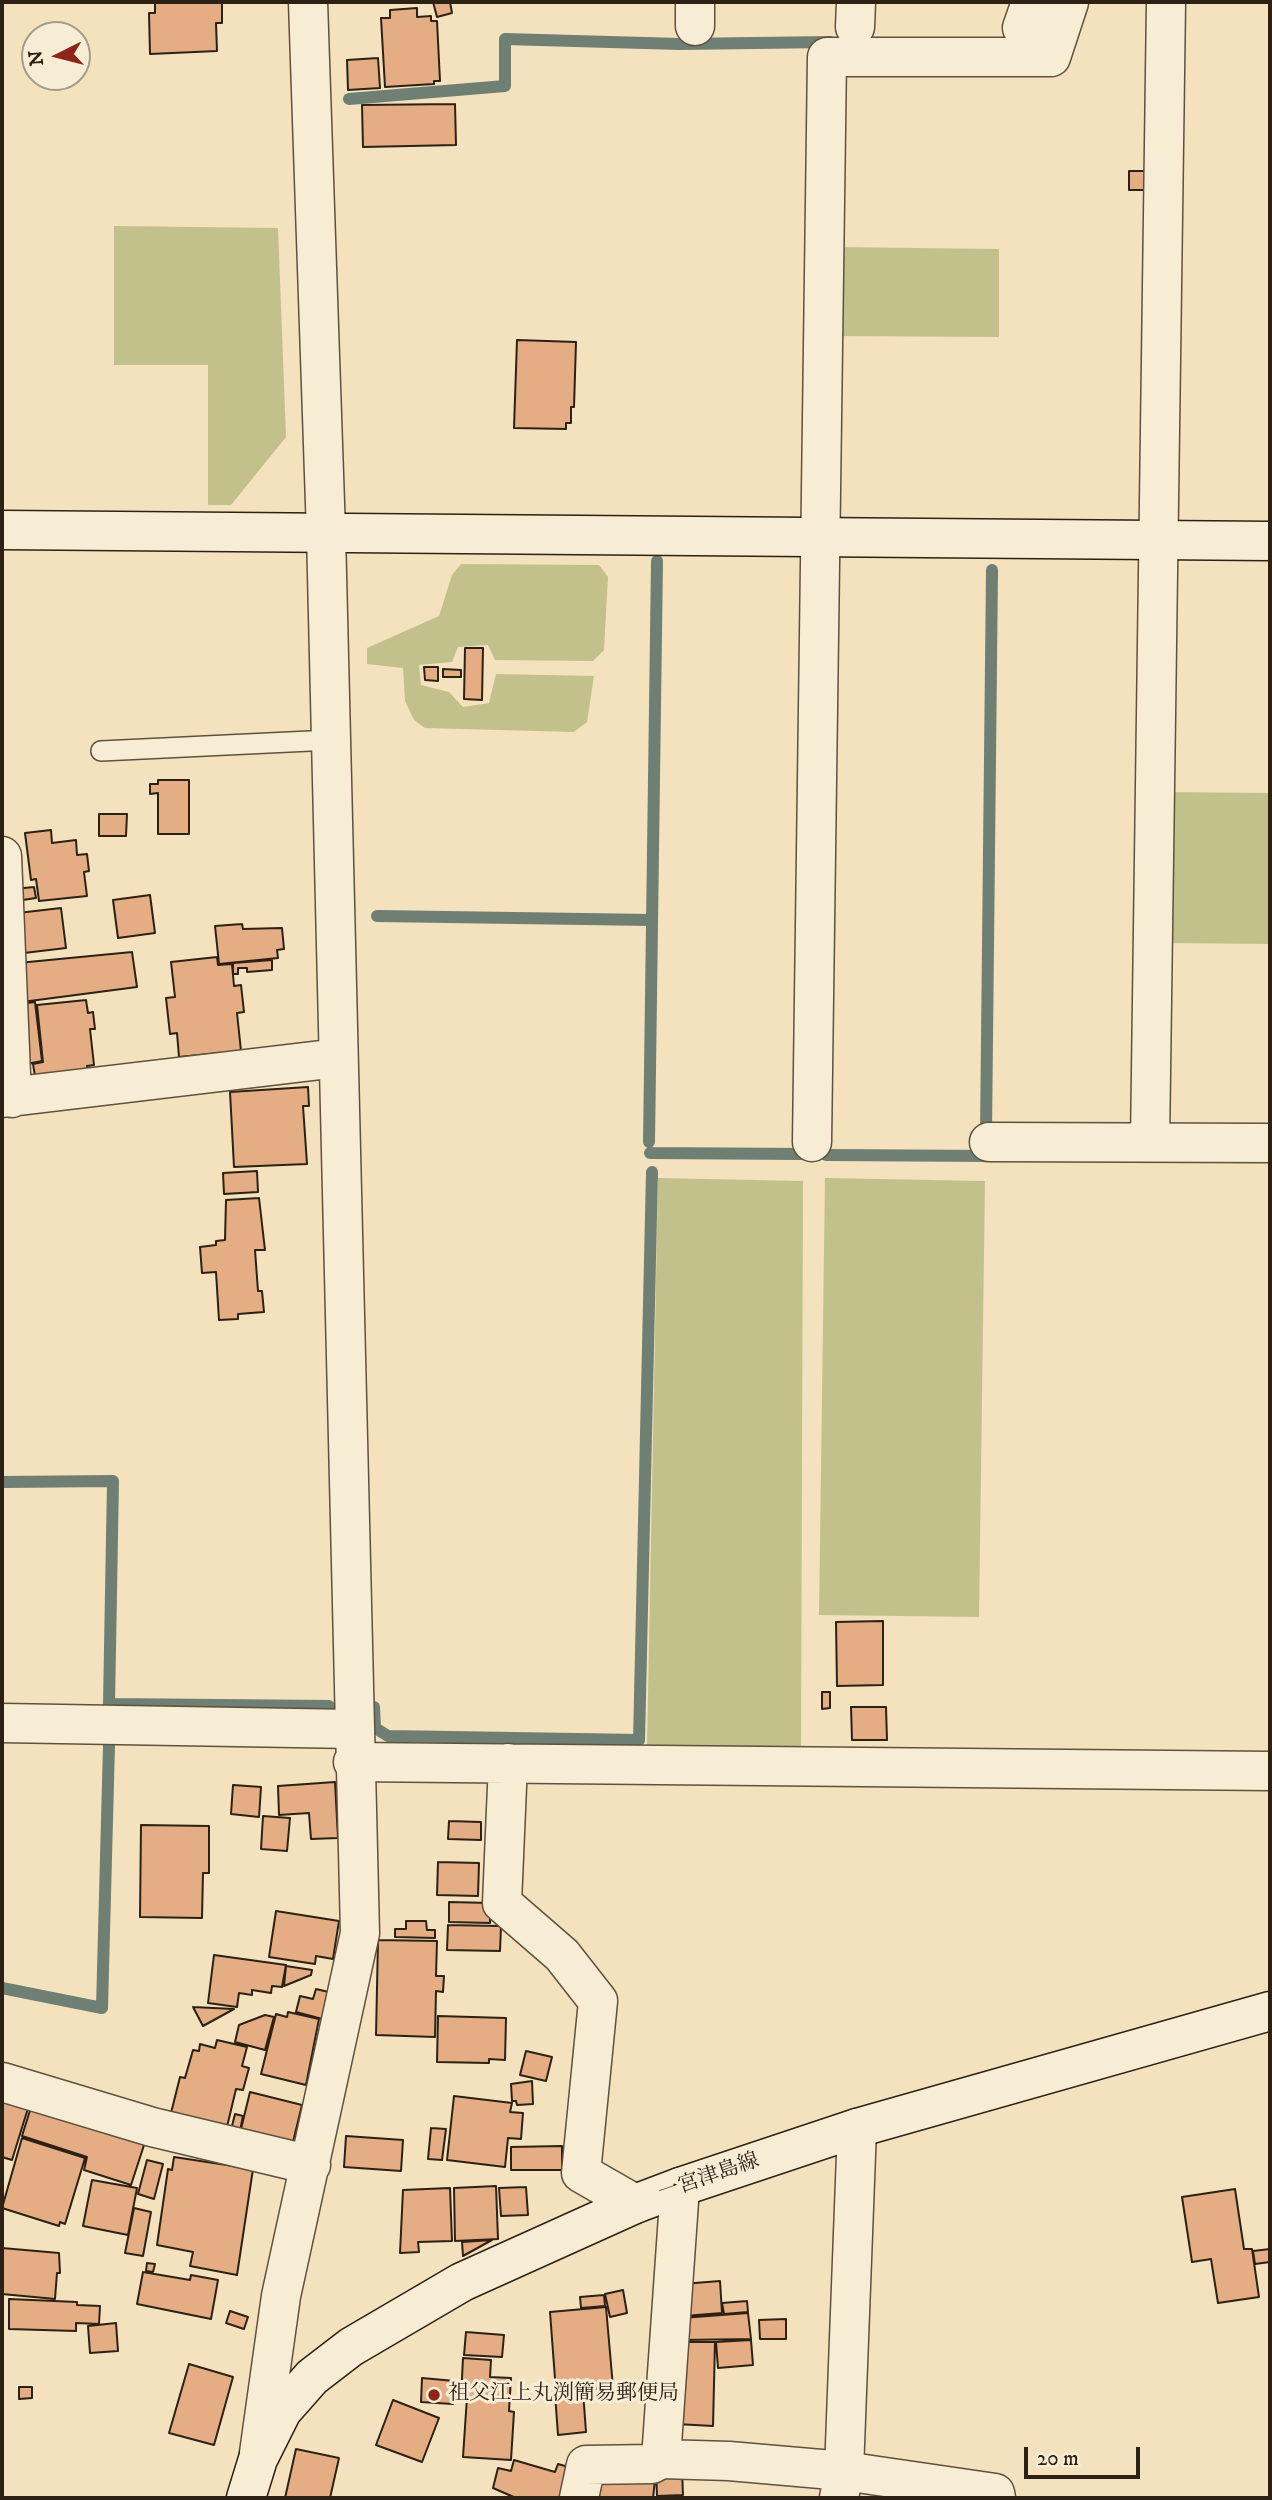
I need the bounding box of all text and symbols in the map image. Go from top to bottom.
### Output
north arrow [21,21,91,91]
text: N [24,49,49,67]
street label: 一宮津島線 [655,2149,763,2207]
place label: 祖父江上丸渕簡易郵便局 [448,2382,679,2408]
marker: 祖父江上丸渕簡易郵便局 [426,2387,442,2403]
scale bar [1027,2434,1142,2478]
text: 20 m [1037,2446,1079,2472]

